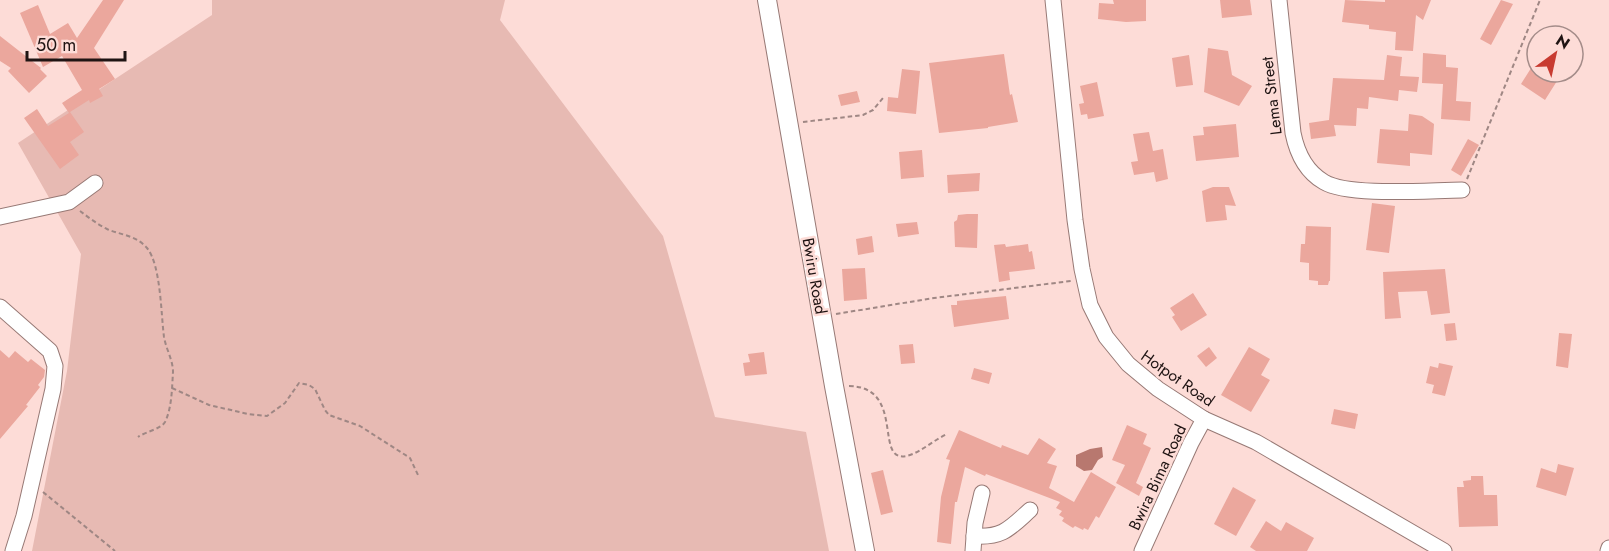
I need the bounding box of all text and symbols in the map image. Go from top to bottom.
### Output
scale bar [27,24,124,62]
north arrow [1525,24,1585,84]
text: N [1551,29,1574,55]
text: 50 m [36,32,76,58]
street label: Lema Street [1255,55,1288,136]
street label: Bwiru Road [796,236,833,316]
street label: Hotpot Road [1136,345,1219,412]
street label: Bwira Bima Road [1123,420,1192,534]

